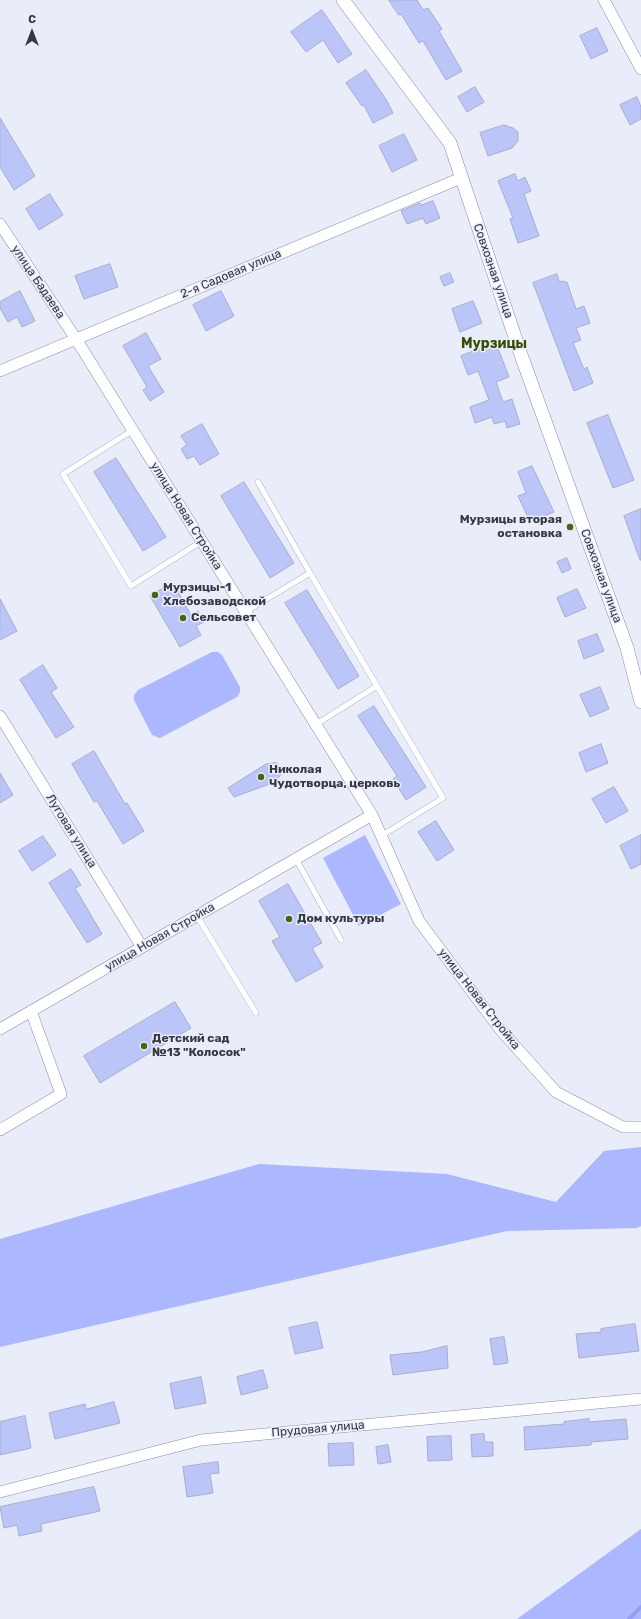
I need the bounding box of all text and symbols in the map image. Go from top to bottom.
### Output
north arrow [12,12,52,52]
text: С [28,13,36,26]
street label: Совхозная улица [470,222,516,320]
street label: улица Бадаева [8,242,68,322]
street label: 2-я Садовая улица [178,246,284,302]
district label: Мурзицы [461,336,527,352]
street label: улица Новая Стройка [147,459,225,573]
place label: Мурзицы вторая остановка [460,513,562,541]
marker: Мурзицы вторая остановка [565,522,575,532]
street label: Совхозная улица [577,527,625,625]
place label: Мурзицы-1 Хлебозаводской [163,581,266,609]
marker: Мурзицы-1 Хлебозаводской [150,590,160,600]
place label: Сельсовет [191,611,256,625]
marker: Сельсовет [178,613,188,623]
place label: Николая Чудотворца, церковь [269,763,400,791]
marker: Николая Чудотворца, церковь [256,772,266,782]
street label: Луговая улица [43,791,99,871]
street label: улица Новая Стройка [103,900,217,974]
place label: Дом культуры [297,912,384,926]
marker: Дом культуры [284,914,294,924]
street label: улица Новая Стройка [435,946,523,1052]
place label: Детский сад №13 "Колосок" [152,1032,246,1060]
marker: Детский сад №13 "Колосок" [139,1041,149,1051]
street label: Прудовая улица [271,1418,365,1440]

